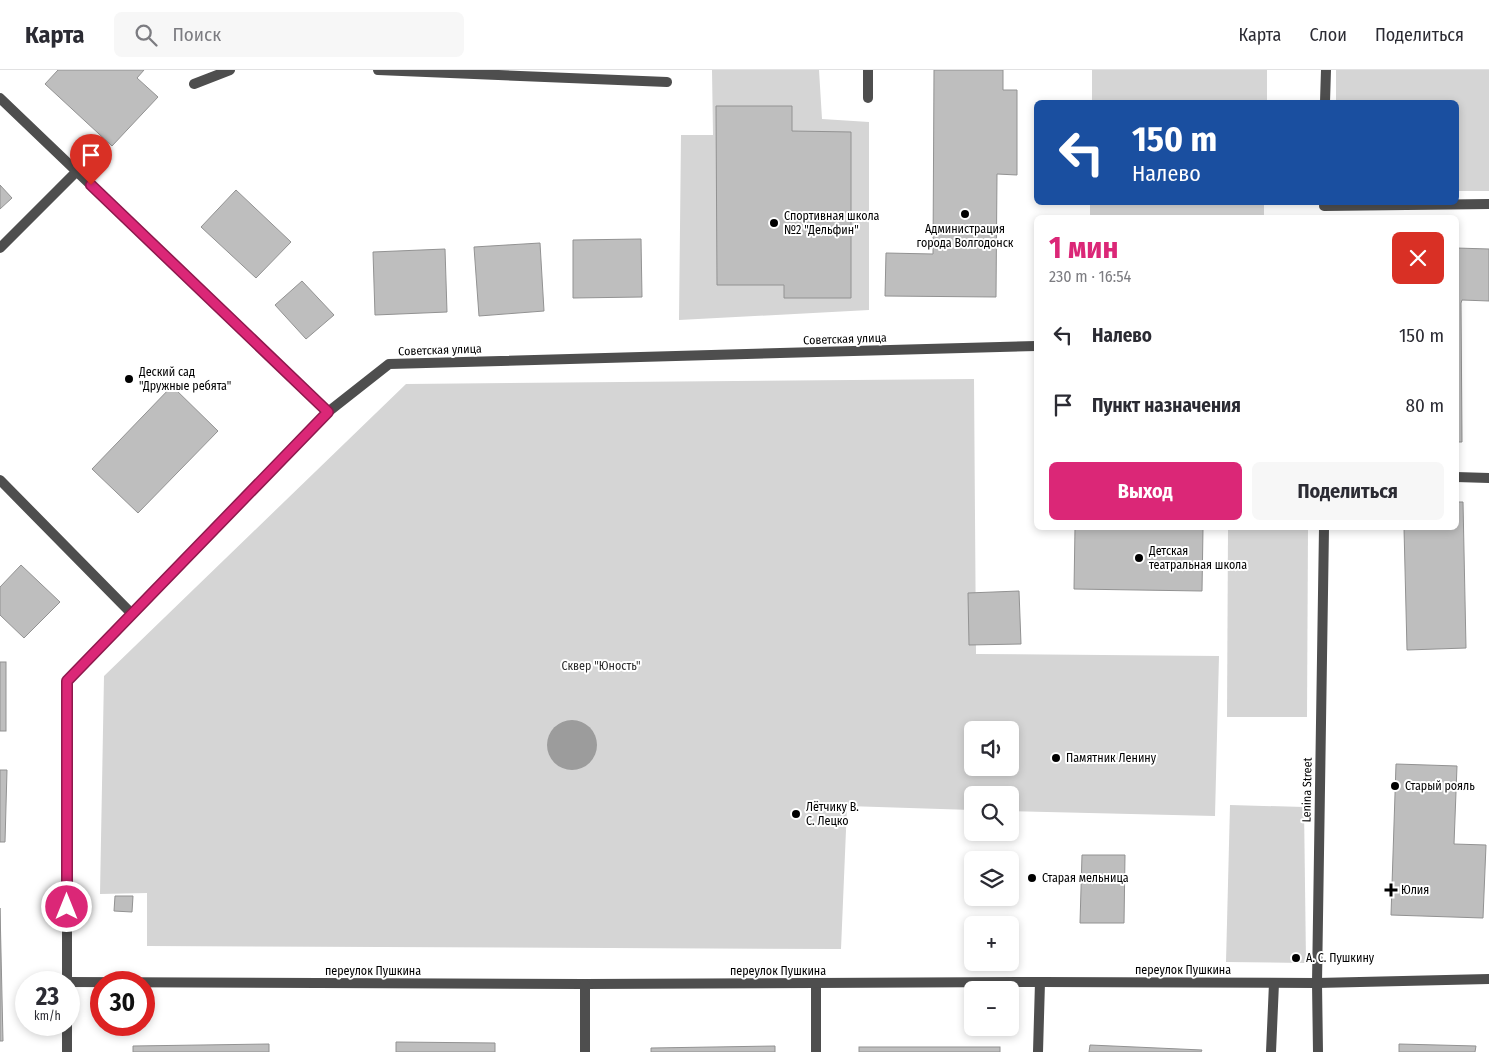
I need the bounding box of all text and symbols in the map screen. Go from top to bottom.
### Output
search box [114,12,464,57]
text: Карта [25,21,84,49]
icon: search [132,21,160,49]
text: Поиск [172,23,221,46]
text: Карта [1238,24,1281,46]
text: Слои [1309,24,1347,46]
text: Поделиться [1375,24,1464,46]
text: 150 m [1132,118,1217,160]
icon: left [1049,120,1114,185]
pin [70,134,112,185]
icon: arrive [77,141,105,169]
text: Налево [1132,160,1201,187]
marker: Администрация города Волгодонск [959,208,971,220]
place label: Спортивная школа №2 "Дельфин" [784,209,880,237]
marker: Спортивная школа №2 "Дельфин" [768,217,780,229]
place label: Администрация города Волгодонск [917,222,1014,250]
text: 1 мин [1049,230,1118,266]
button: close [1392,232,1444,284]
text: 230 m · 16:54 [1049,267,1131,286]
icon: left [1049,321,1077,349]
text: Налево [1092,324,1152,347]
text: 150 m [1399,324,1444,347]
street label: Советская улица [803,331,887,347]
street label: Советская улица [398,342,482,358]
place label: Деский сад "Дружные ребята" [138,365,231,393]
marker: Деский сад "Дружные ребята" [123,373,135,385]
icon: arrive [1049,391,1077,419]
text: Пункт назначения [1092,394,1241,417]
text: 80 m [1406,394,1444,417]
button: Выход [1049,462,1242,520]
button: Поделиться [1252,462,1444,520]
place label: Детская театральная школа [1148,544,1247,572]
marker: Детская театральная школа [1133,552,1145,564]
park label: Сквер "Юность" [562,659,640,673]
map controls [964,721,1019,1036]
button: sound [964,721,1019,776]
place label: Памятник Ленину [1066,751,1157,765]
marker: Памятник Ленину [1050,752,1062,764]
street label: Lenina Street [1299,757,1315,823]
place label: Старый рояль [1405,779,1475,793]
marker: Старый рояль [1389,780,1401,792]
button: search [964,786,1019,841]
place label: Лётчику В. С. Лецко [806,800,859,828]
marker: Лётчику В. С. Лецко [790,808,802,820]
button: layers [964,851,1019,906]
place label: Старая мельница [1042,871,1129,885]
marker: Старая мельница [1026,872,1038,884]
position arrow [40,880,92,932]
place label: Юлия [1401,883,1429,897]
marker: Юлия [1385,884,1397,896]
button: + [964,916,1019,971]
place label: А. С. Пушкину [1306,951,1375,965]
marker: А. С. Пушкину [1290,952,1302,964]
street label: переулок Пушкина [1135,963,1231,977]
street label: переулок Пушкина [325,964,421,978]
street label: переулок Пушкина [730,964,826,978]
speed limit sign: 30 [90,971,155,1036]
button: − [964,981,1019,1036]
text: 23 [36,982,59,1012]
text: km/h [34,1009,61,1023]

